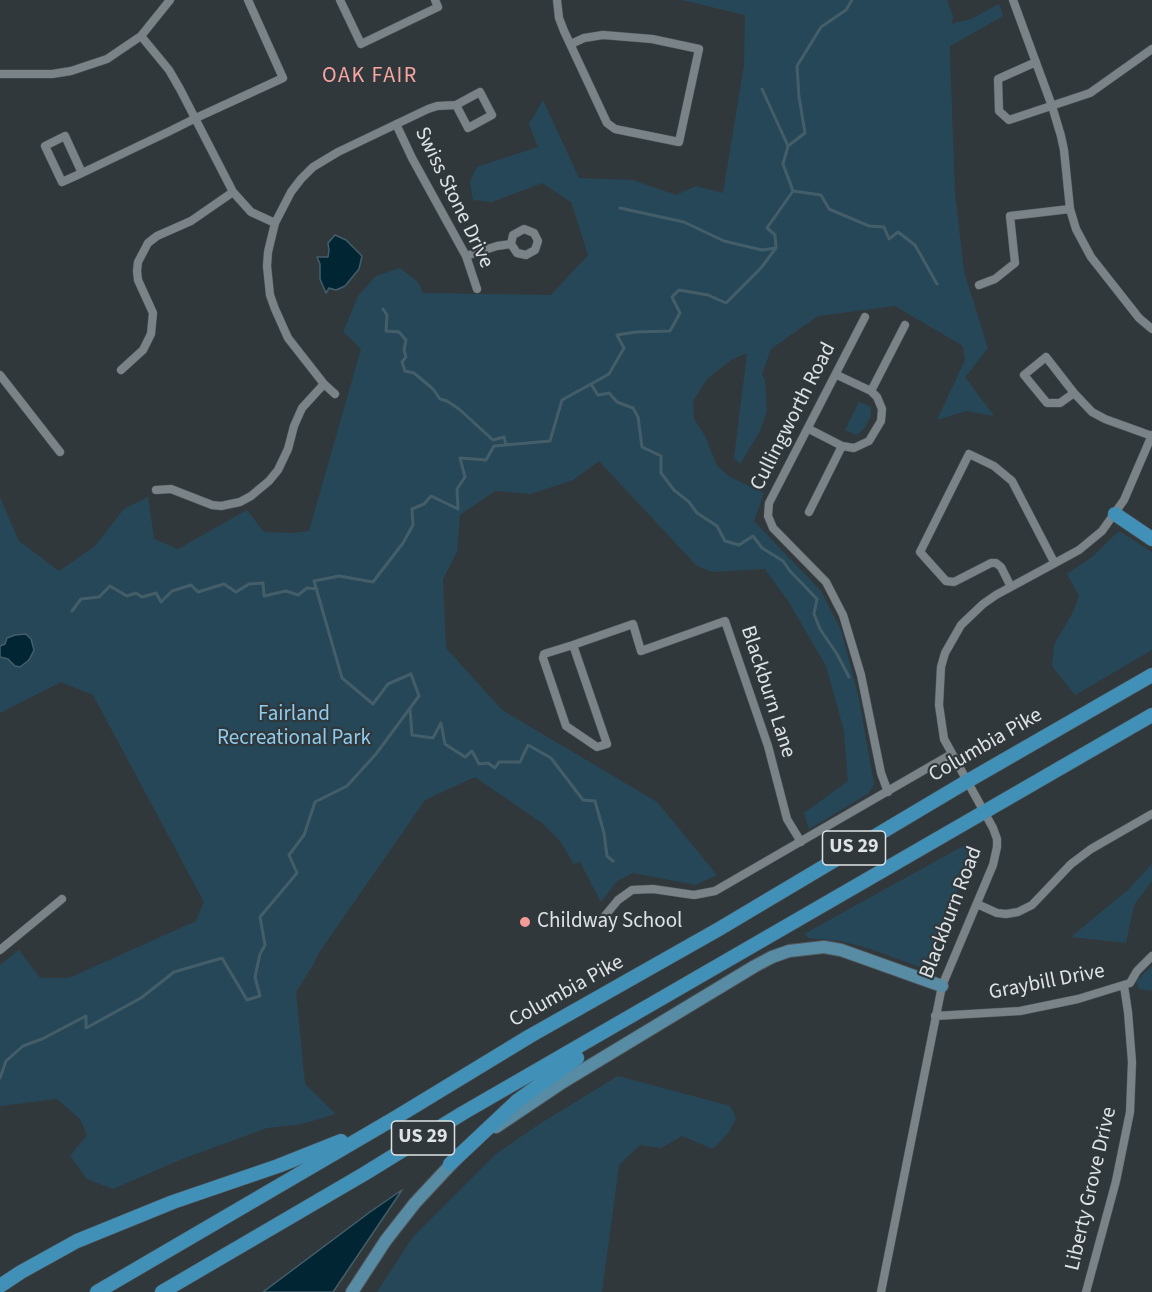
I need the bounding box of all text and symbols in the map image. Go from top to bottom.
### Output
district label: OAK FAIR [322,64,418,90]
street label: Swiss Stone Drive [408,123,498,273]
street label: Cullingworth Road [746,339,842,495]
street label: Blackburn Lane [734,623,800,761]
park label: Fairland Recreational Park [217,702,371,752]
street label: Columbia Pike [925,703,1047,789]
road number: US 29 [822,831,886,865]
street label: Blackburn Road [915,843,989,983]
place label: Childway School [537,909,682,935]
marker: Childway School [518,915,532,929]
street label: Columbia Pike [506,950,628,1034]
street label: Graybill Drive [987,959,1107,1007]
street label: Liberty Grove Drive [1061,1105,1123,1273]
road number: US 29 [392,1121,454,1155]

